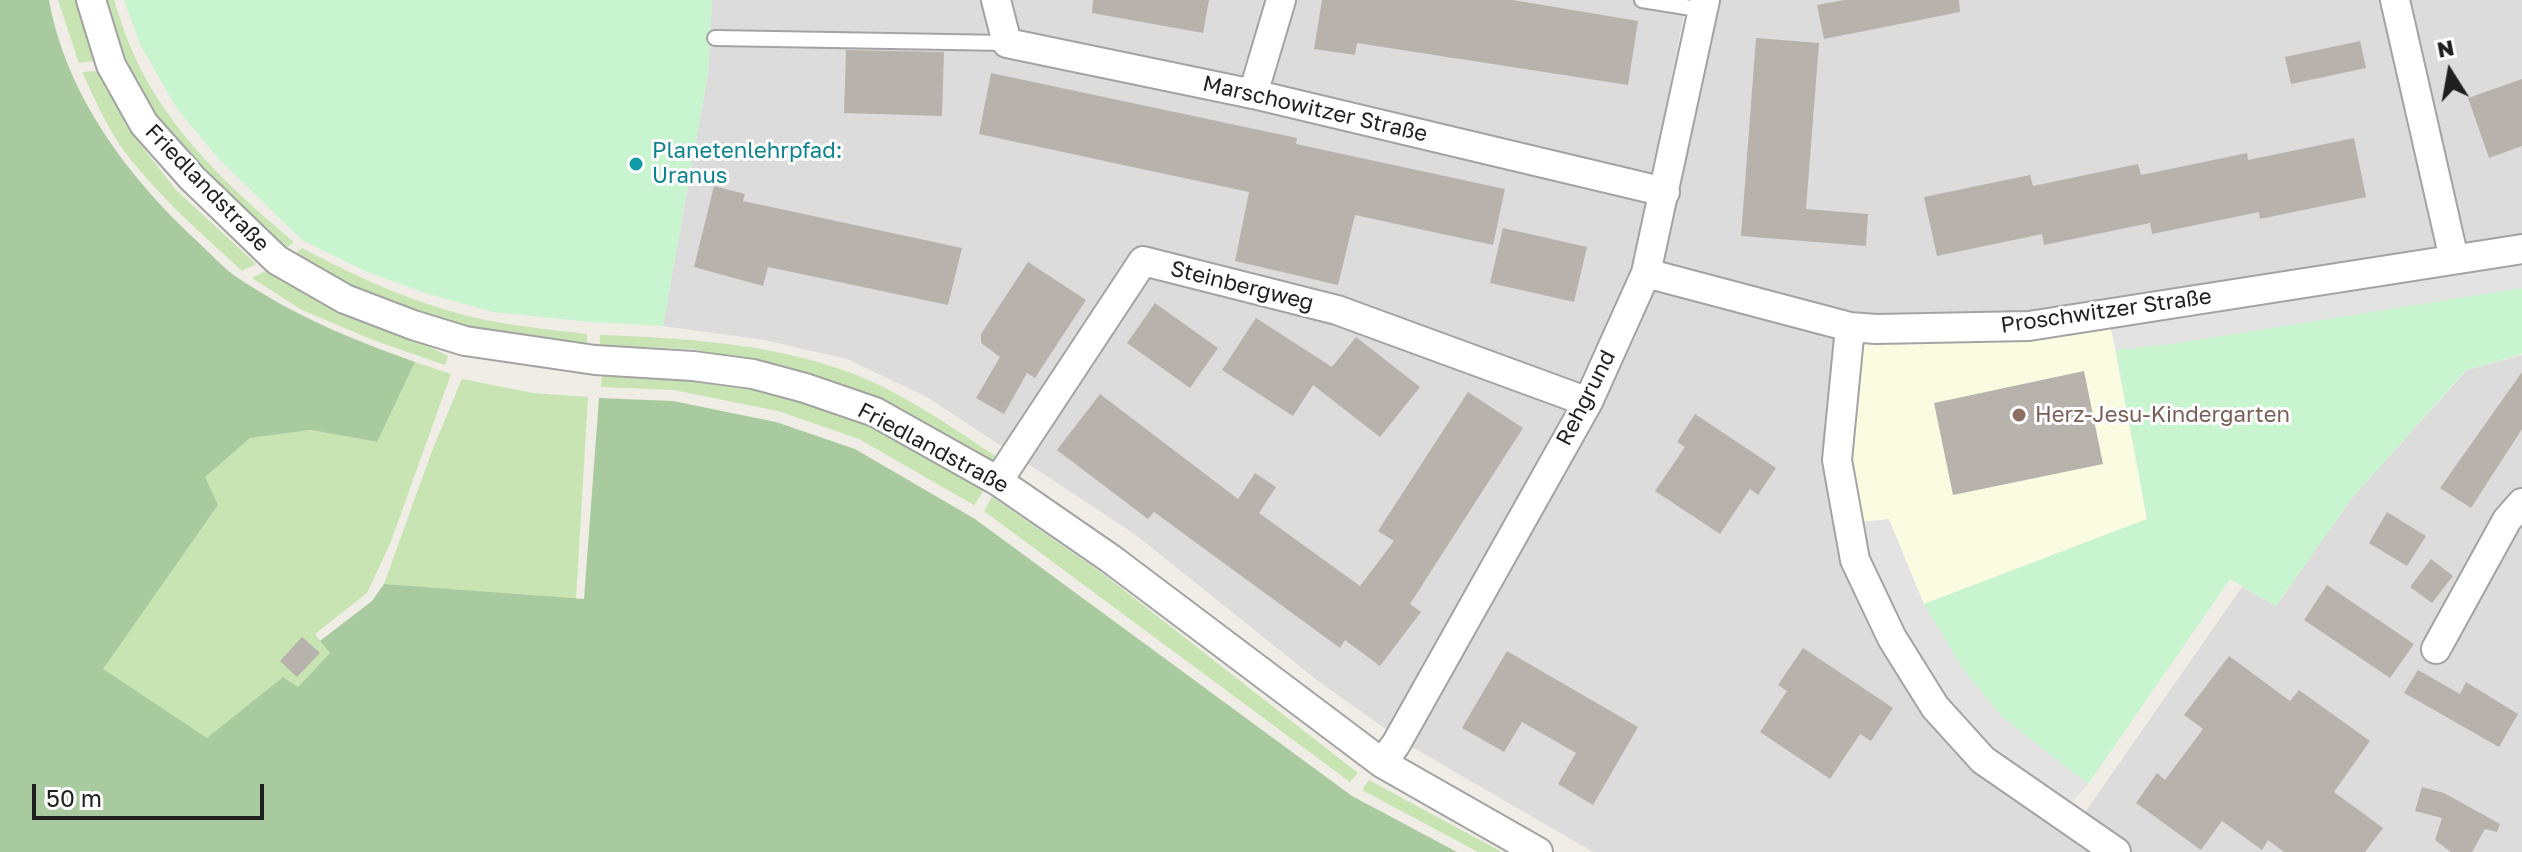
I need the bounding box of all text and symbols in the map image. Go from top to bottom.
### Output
north arrow [2410,32,2490,112]
text: N [2435,33,2456,63]
street label: Marschowitzer Straße [1200,70,1430,148]
street label: Friedlandstraße [139,119,275,257]
place label: Planetenlehrpfad: Uranus [652,138,842,190]
marker: Planetenlehrpfad: Uranus [627,155,645,173]
street label: Steinbergweg [1168,255,1316,317]
street label: Proschwitzer Straße [1999,283,2213,339]
street label: Rehgrund [1551,346,1621,450]
street label: Friedlandstraße [853,397,1013,499]
place label: Herz-Jesu-Kindergarten [2035,402,2290,428]
marker: Herz-Jesu-Kindergarten [2010,406,2028,424]
scale bar [36,768,268,818]
text: 50 m [46,783,102,812]

